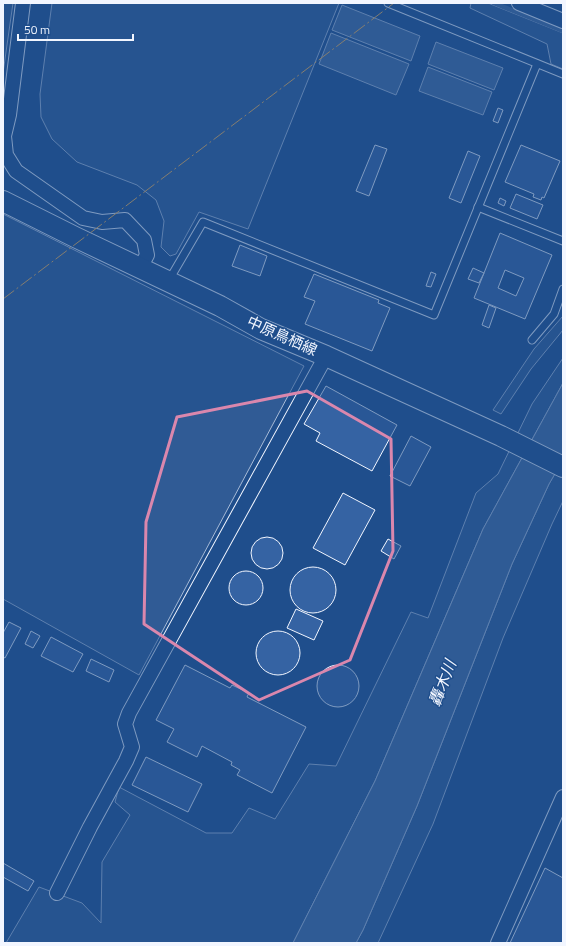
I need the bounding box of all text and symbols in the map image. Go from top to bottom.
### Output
scale bar [18,16,133,42]
text: 50 m [24,20,50,39]
street label: 中原鳥栖線 [243,310,321,361]
water label: 轟木川 [422,654,463,710]

